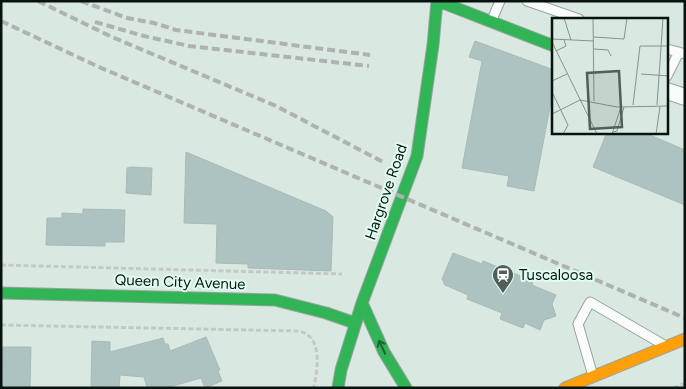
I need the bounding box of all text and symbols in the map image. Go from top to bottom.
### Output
inset map [552,18,668,134]
street label: Hargrove Road [361,142,411,242]
station icon: Tuscaloosa [491,263,515,294]
place label: Tuscaloosa [519,266,593,284]
street label: Queen City Avenue [114,271,246,293]
one-way arrow [376,339,386,354]

